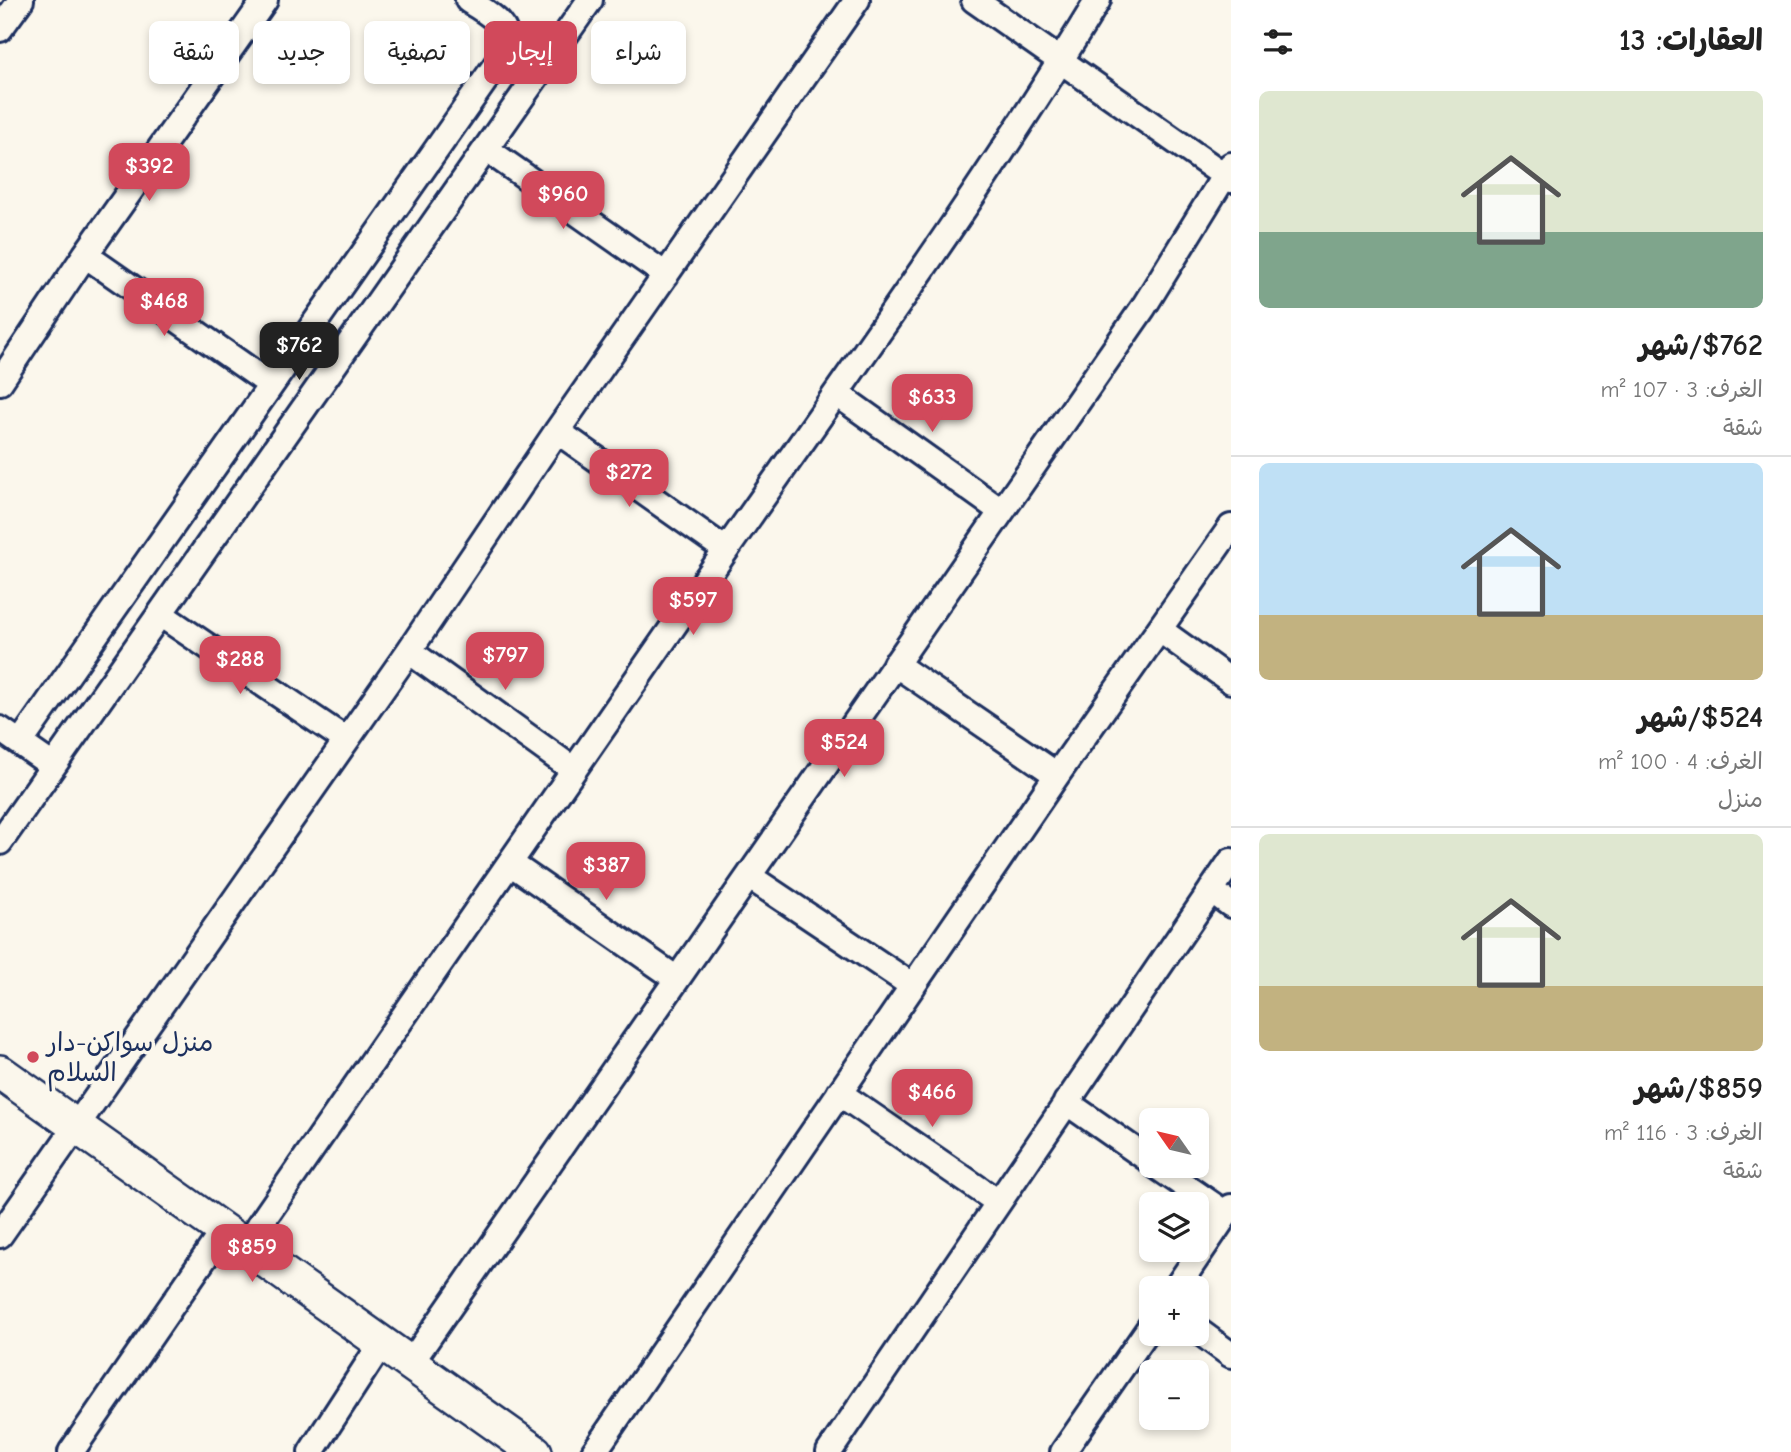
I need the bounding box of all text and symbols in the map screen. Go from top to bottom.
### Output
chip: شقة [149,21,239,84]
chip: جديد [253,21,350,84]
chip: تصفية [364,21,470,84]
chip: إيجار [484,21,577,84]
chip: شراء [591,21,686,84]
icon: filters [1259,23,1297,61]
text: العقارات: 13 [1619,23,1763,58]
icon: home [1448,137,1574,263]
pin: $392 [108,144,190,203]
text: $392 [125,152,173,179]
pin: $960 [522,172,604,231]
text: $960 [537,180,589,207]
pin: $468 [123,278,205,338]
text: $468 [140,287,188,314]
pin: $762 [258,322,340,382]
text: $762/شهر [1639,328,1763,363]
text: $762 [276,331,322,358]
pin: $633 [891,374,973,434]
text: الغرف: 3 · 107 m² [1601,376,1763,403]
text: $633 [908,383,956,410]
text: شقة [1723,414,1763,441]
pin: $272 [588,449,670,509]
text: $272 [606,458,652,485]
icon: home [1448,509,1574,635]
pin: $597 [652,578,734,637]
text: $597 [669,586,717,613]
pin: $797 [464,632,546,692]
pin: $288 [199,636,281,696]
text: $797 [482,641,528,668]
text: $288 [216,645,264,672]
text: $524/شهر [1638,700,1763,735]
pin: $524 [803,720,885,779]
text: $524 [820,728,868,755]
text: الغرف: 4 · 100 m² [1598,748,1763,775]
text: منزل [1718,786,1763,813]
pin: $387 [565,842,647,902]
text: $387 [582,851,630,878]
icon: home [1448,880,1574,1006]
place label: منزل سواكن-دار السلام [45,1028,213,1092]
marker: منزل سواكن-دار السلام [25,1049,41,1065]
pin: $466 [891,1070,973,1129]
text: $859/شهر [1635,1071,1763,1106]
text: $466 [908,1078,956,1105]
north arrow [1139,1108,1209,1178]
map controls [1139,1108,1209,1430]
text: الغرف: 3 · 116 m² [1604,1119,1763,1146]
text: شقة [1723,1157,1763,1184]
button: layers [1139,1192,1209,1262]
pin: $859 [211,1224,293,1284]
text: $859 [227,1233,277,1260]
button: + [1139,1276,1209,1346]
button: − [1139,1360,1209,1430]

